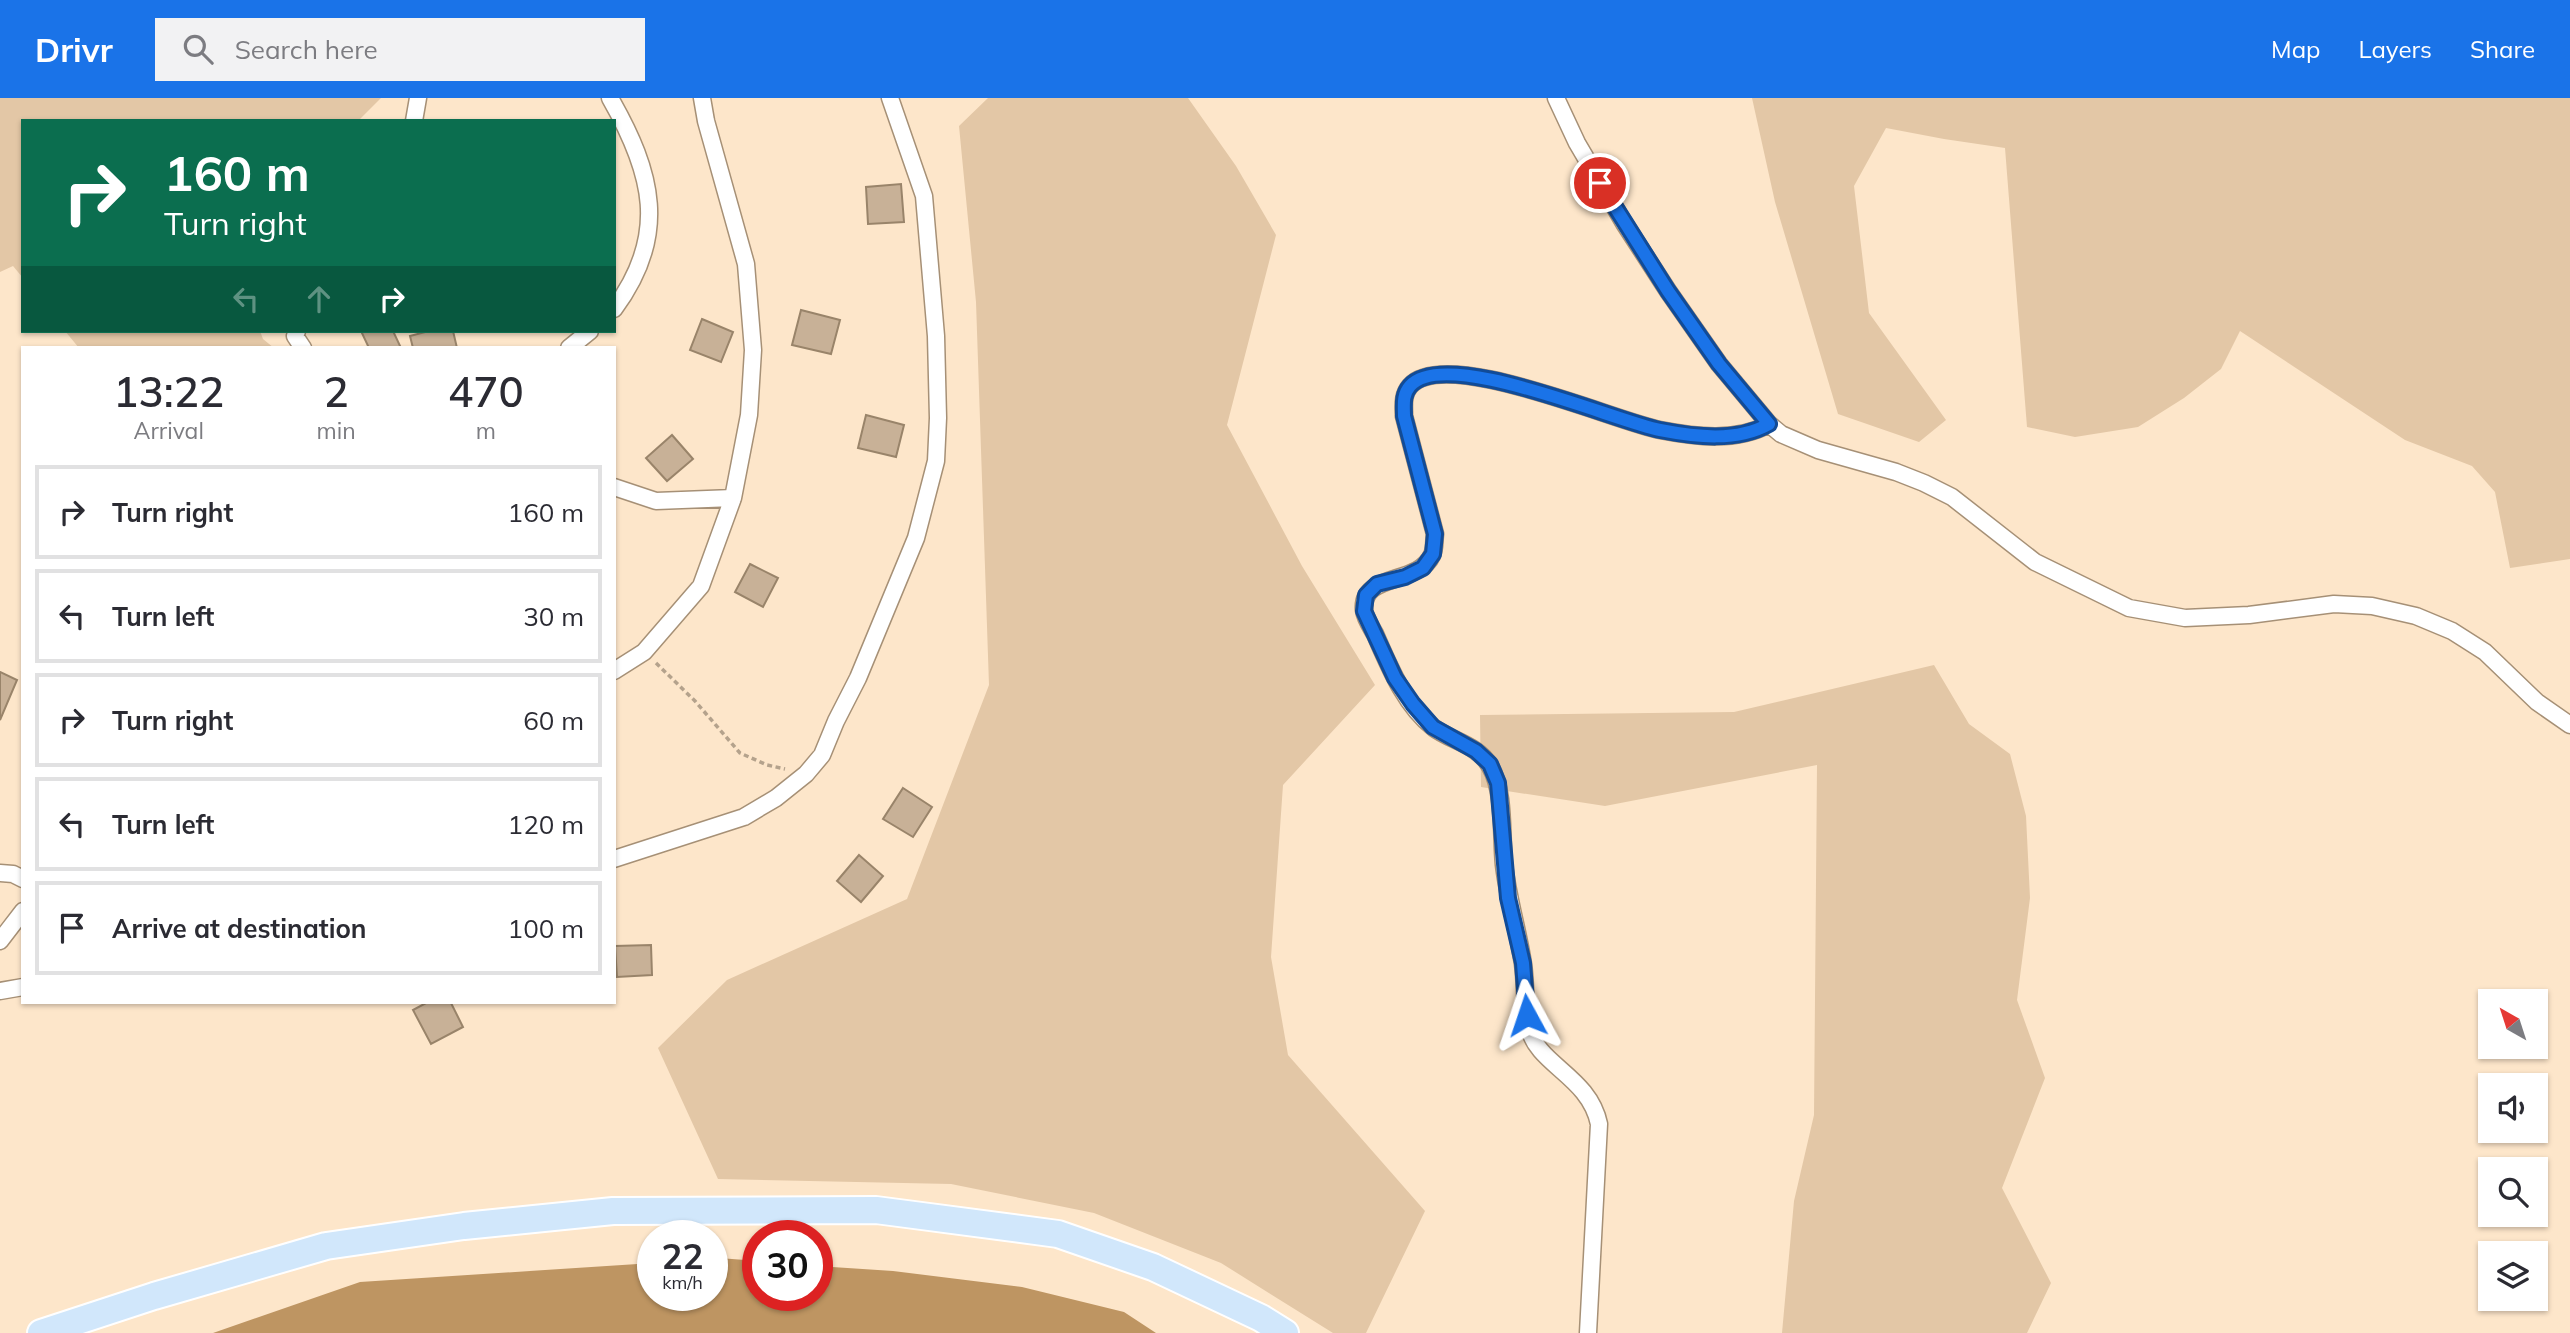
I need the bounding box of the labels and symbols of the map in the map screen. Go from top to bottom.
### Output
pin [1570,153,1630,213]
position arrow [1490,978,1564,1052]
north arrow [2478,989,2548,1059]
speed limit sign: 30 [742,1220,833,1311]

